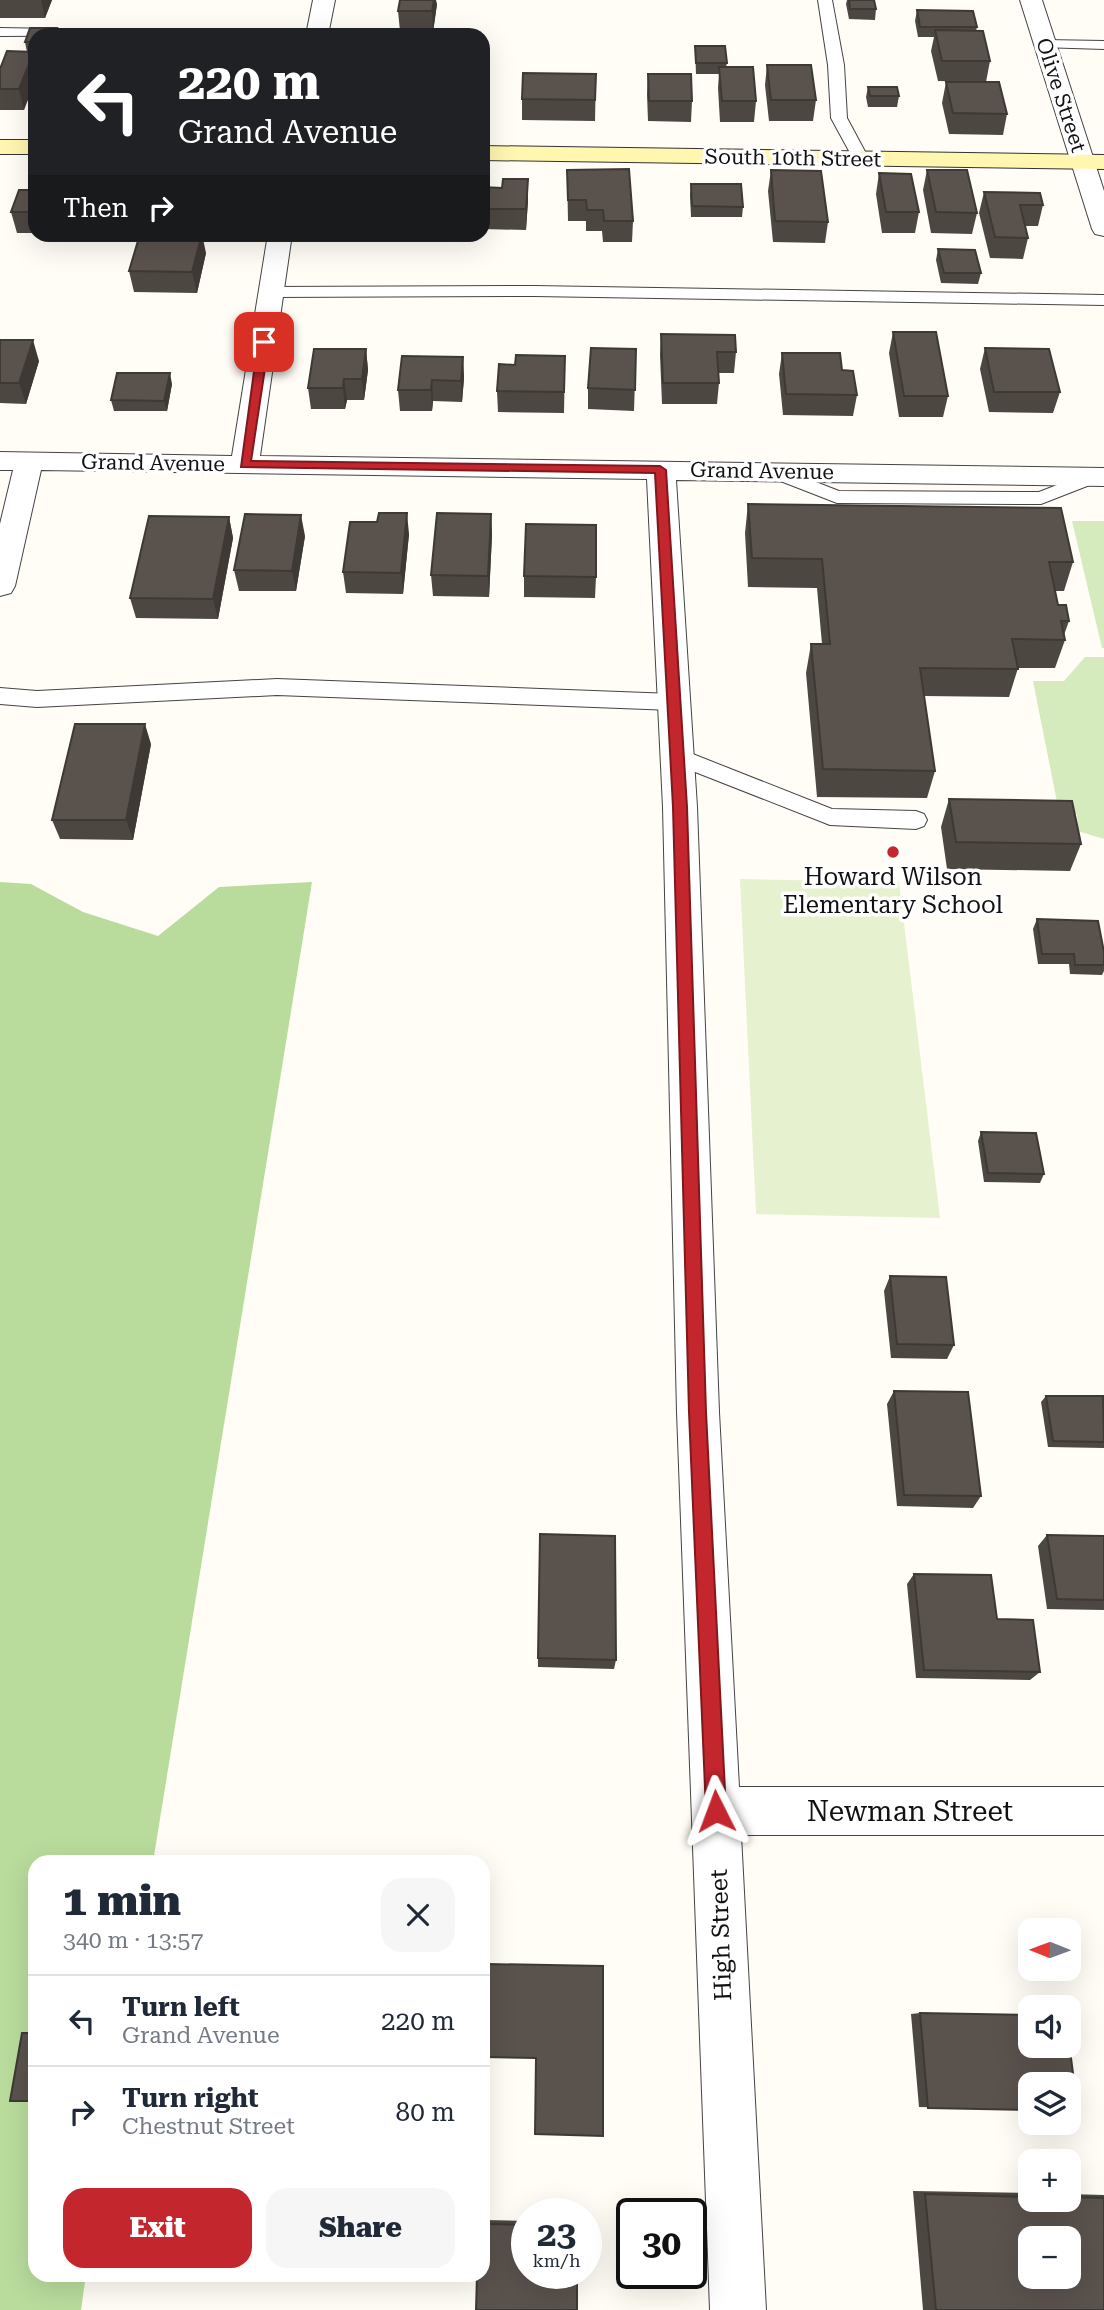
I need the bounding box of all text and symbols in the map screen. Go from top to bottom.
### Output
street label: Olive Street [1031,35,1091,155]
text: 220 m [178,54,320,111]
icon: left [63,56,154,147]
text: Grand Avenue [178,113,397,151]
street label: South 10th Street [705,144,882,172]
icon: right [142,189,180,227]
text: Then [63,193,128,223]
pin [234,312,294,372]
icon: arrive [245,323,283,361]
street label: Grand Avenue [81,450,225,476]
street label: Grand Avenue [690,458,834,484]
marker: Howard Wilson Elementary School [885,844,901,860]
place label: Howard Wilson Elementary School [783,863,1003,919]
position arrow [679,1774,753,1848]
street label: Newman Street [807,1795,1013,1828]
street label: High Street [705,1869,737,2001]
text: 1 min [63,1876,181,1925]
button: close [381,1878,455,1952]
north arrow [1018,1918,1082,1981]
map controls [1018,1918,1081,2289]
text: 340 m · 13:57 [63,1927,203,1954]
text: Turn left [122,1992,240,2022]
button: sound [1018,1995,1081,2058]
icon: left [63,2002,101,2040]
text: 220 m [381,2006,455,2036]
text: Grand Avenue [122,2022,280,2049]
button: layers [1018,2072,1081,2135]
text: Turn right [122,2083,258,2113]
icon: right [63,2093,101,2131]
text: 80 m [396,2097,455,2127]
text: Chestnut Street [122,2113,295,2140]
button: + [1018,2149,1081,2212]
button: Exit [63,2188,252,2268]
button: Share [266,2188,455,2268]
speed limit sign: 30 [616,2198,707,2289]
text: 23 [537,2214,576,2255]
button: − [1018,2226,1081,2289]
text: km/h [532,2250,581,2271]

